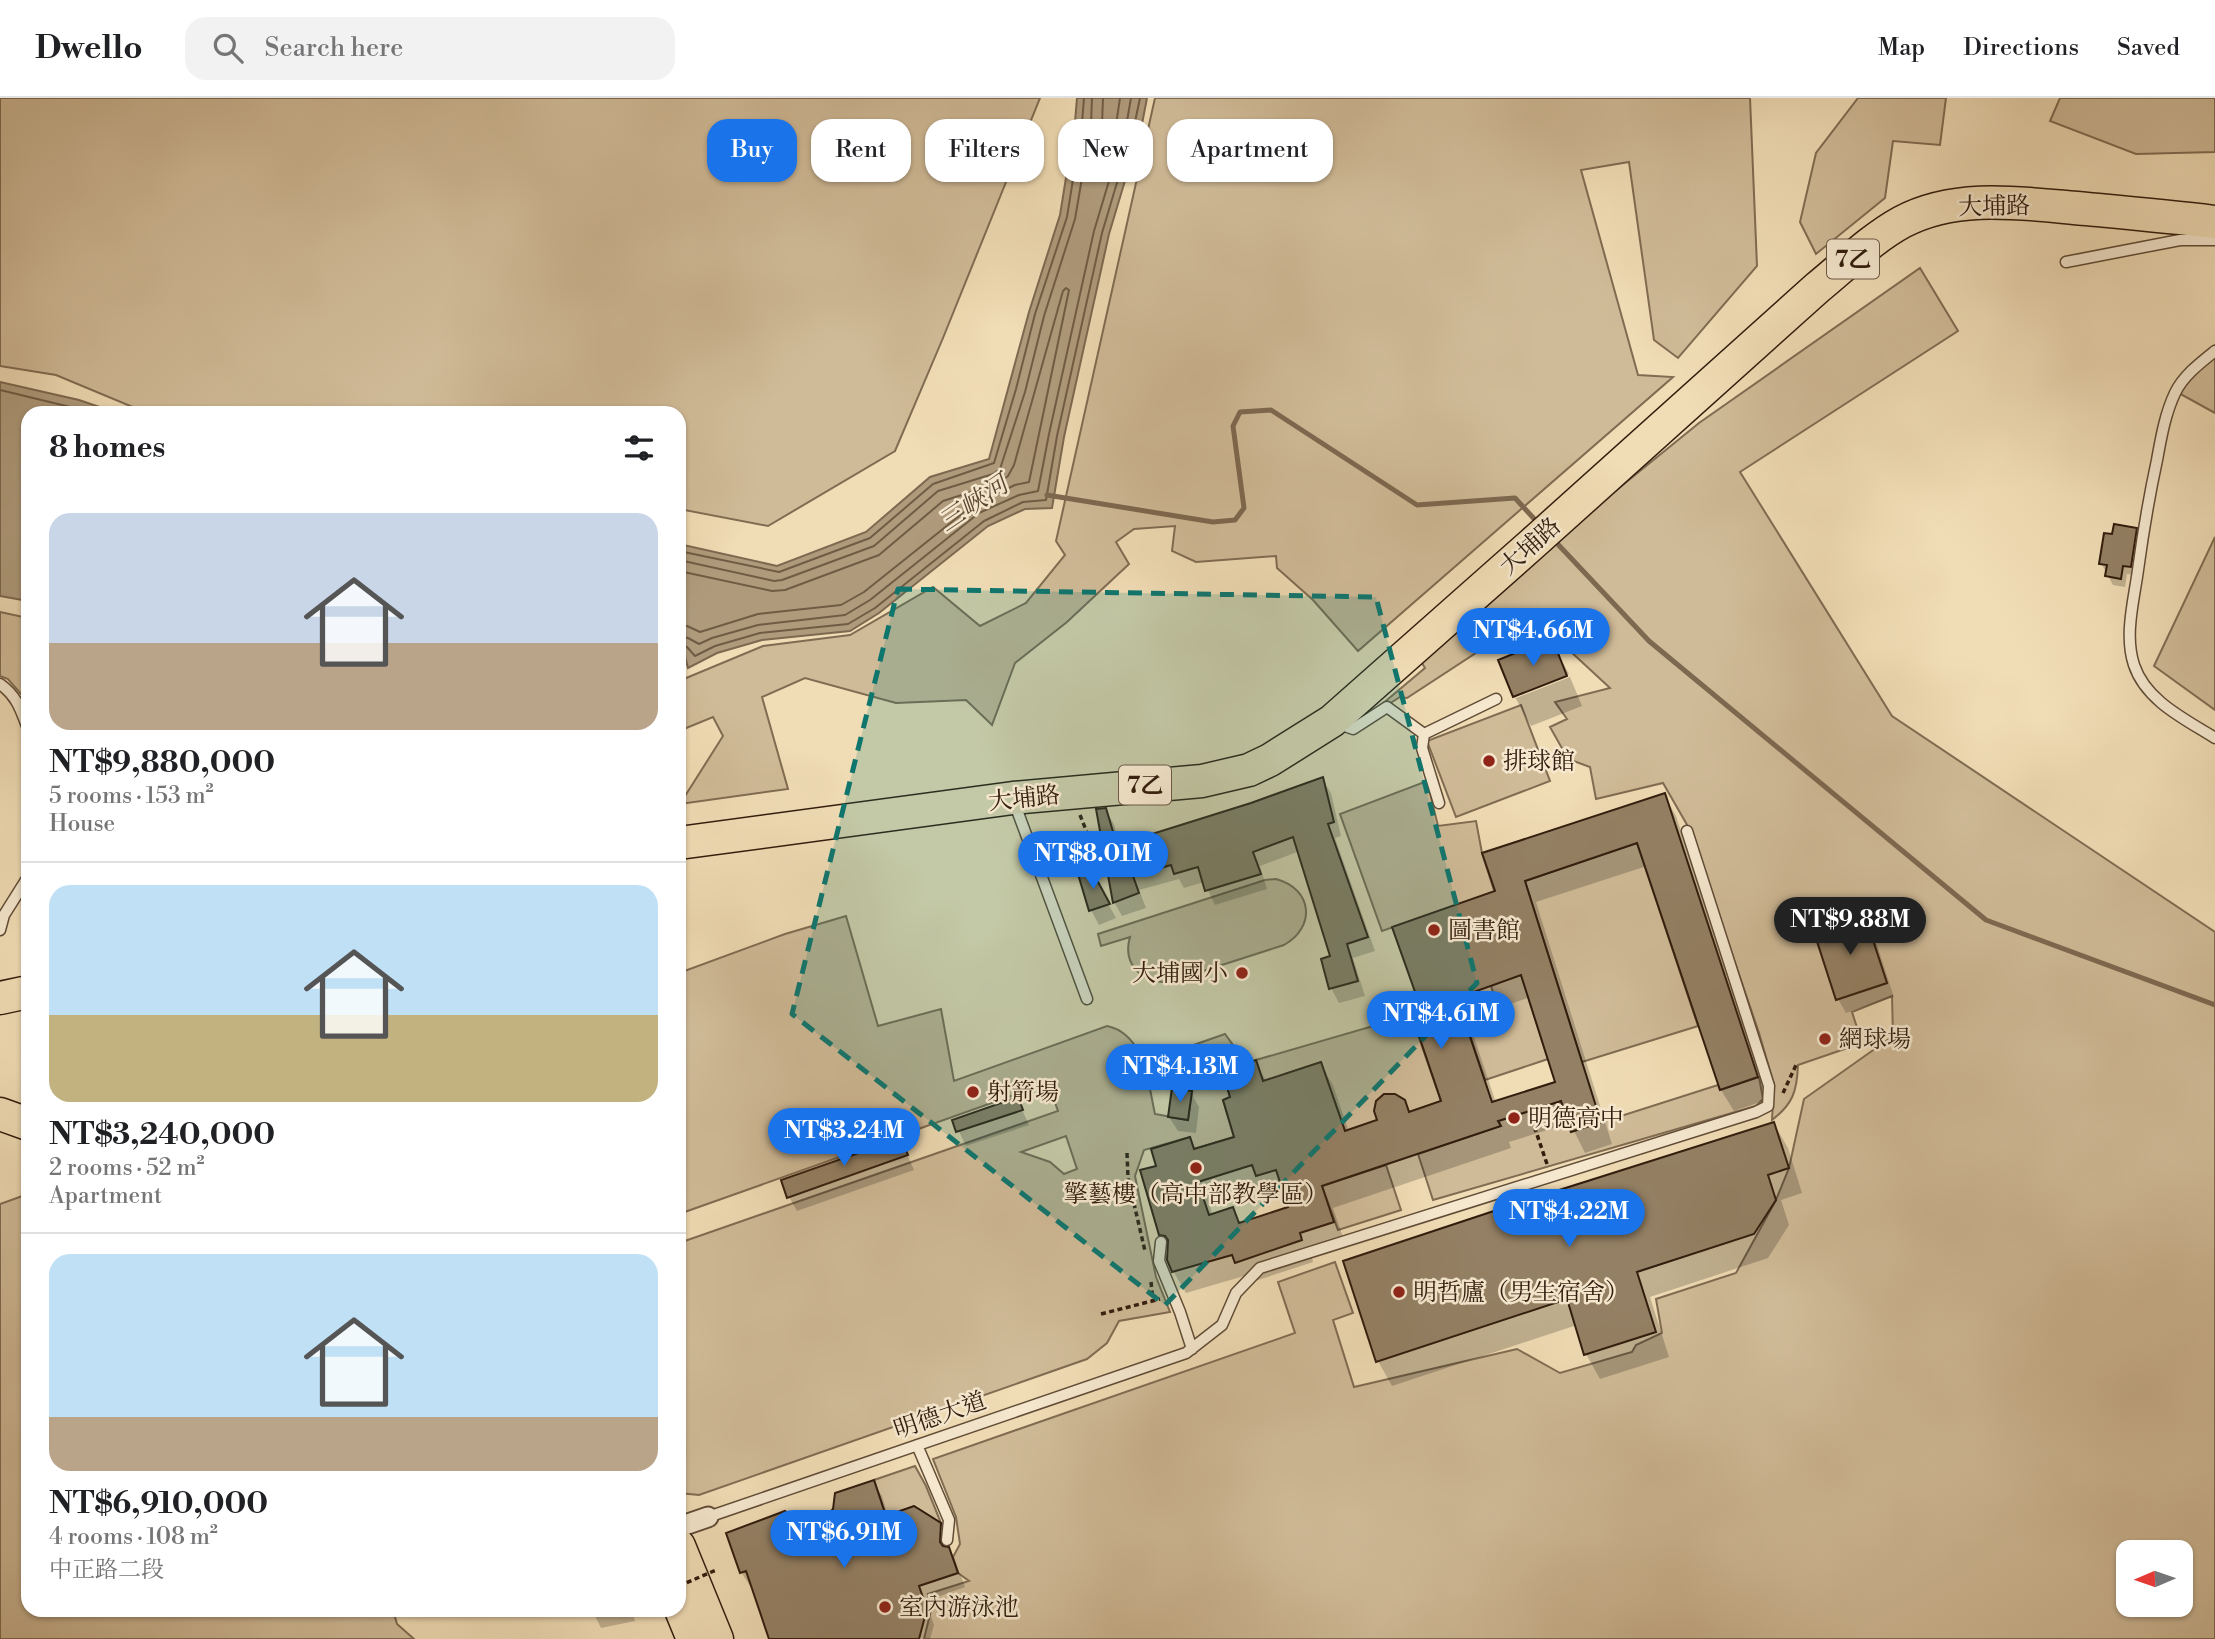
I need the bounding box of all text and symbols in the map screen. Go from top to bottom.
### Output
search box [185,17,675,80]
text: Dwello [35,28,143,69]
icon: search [209,29,247,67]
text: Search here [265,32,403,64]
text: Map [1878,33,1925,63]
text: Directions [1963,33,2079,63]
text: Saved [2117,33,2180,63]
chip: Buy [707,119,797,182]
chip: Rent [811,119,911,182]
chip: Filters [925,119,1044,182]
chip: New [1058,119,1153,182]
chip: Apartment [1167,119,1333,182]
street label: 大埔路 [1958,191,2030,223]
road number: 7乙 [1827,240,1879,278]
text: 8 homes [49,429,165,467]
icon: filters [620,429,658,467]
water label: 三峽河 [932,467,1018,539]
street label: 大埔路 [1494,512,1567,582]
icon: home [291,559,417,685]
pin: NT$4.66M [1461,608,1605,668]
text: NT$4.66M [1473,617,1593,645]
text: NT$9,880,000 [49,744,275,782]
place label: 排球館 [1503,747,1575,777]
marker: 排球館 [1481,753,1497,769]
road number: 7乙 [1119,765,1171,804]
street label: 大埔路 [987,780,1061,818]
text: 5 rooms · 153 m² [49,782,214,810]
text: House [49,810,115,838]
pin: NT$8.01M [1021,832,1165,891]
text: NT$8.01M [1034,840,1152,868]
pin: NT$9.88M [1778,898,1922,957]
text: NT$9.88M [1790,906,1910,934]
place label: 圖書館 [1448,916,1520,946]
marker: 圖書館 [1426,922,1442,938]
icon: home [291,931,417,1057]
place label: 大埔國小 [1132,959,1228,989]
marker: 大埔國小 [1234,965,1250,981]
pin: NT$4.61M [1369,992,1513,1051]
text: NT$4.61M [1383,1000,1499,1028]
place label: 網球場 [1839,1025,1911,1055]
marker: 網球場 [1817,1031,1833,1047]
pin: NT$4.13M [1108,1044,1252,1104]
text: NT$4.13M [1122,1053,1238,1081]
place label: 射箭場 [987,1078,1059,1108]
marker: 射箭場 [965,1084,981,1100]
place label: 明德高中 [1528,1104,1624,1134]
pin: NT$3.24M [772,1108,916,1168]
marker: 明德高中 [1506,1110,1522,1126]
text: NT$3,240,000 [49,1116,275,1154]
text: NT$3.24M [784,1117,904,1145]
text: 2 rooms · 52 m² [49,1154,205,1182]
marker: 擎藝樓（高中部教學區） [1188,1160,1204,1176]
place label: 擎藝樓（高中部教學區） [1064,1180,1328,1210]
text: Apartment [49,1182,162,1210]
pin: NT$4.22M [1497,1190,1641,1249]
text: NT$4.22M [1509,1198,1629,1226]
place label: 明哲廬（男生宿舍） [1413,1278,1629,1308]
marker: 明哲廬（男生宿舍） [1391,1284,1407,1300]
icon: home [291,1299,417,1425]
street label: 明德大道 [890,1386,991,1446]
text: NT$6,910,000 [49,1485,268,1523]
pin: NT$6.91M [772,1510,916,1570]
text: NT$6.91M [786,1519,902,1547]
text: 4 rooms · 108 m² [49,1523,218,1551]
north arrow [2116,1540,2193,1617]
map controls [2116,1540,2193,1617]
text: 中正路二段 [49,1556,164,1584]
place label: 室內游泳池 [899,1593,1019,1623]
marker: 室內游泳池 [877,1599,893,1615]

